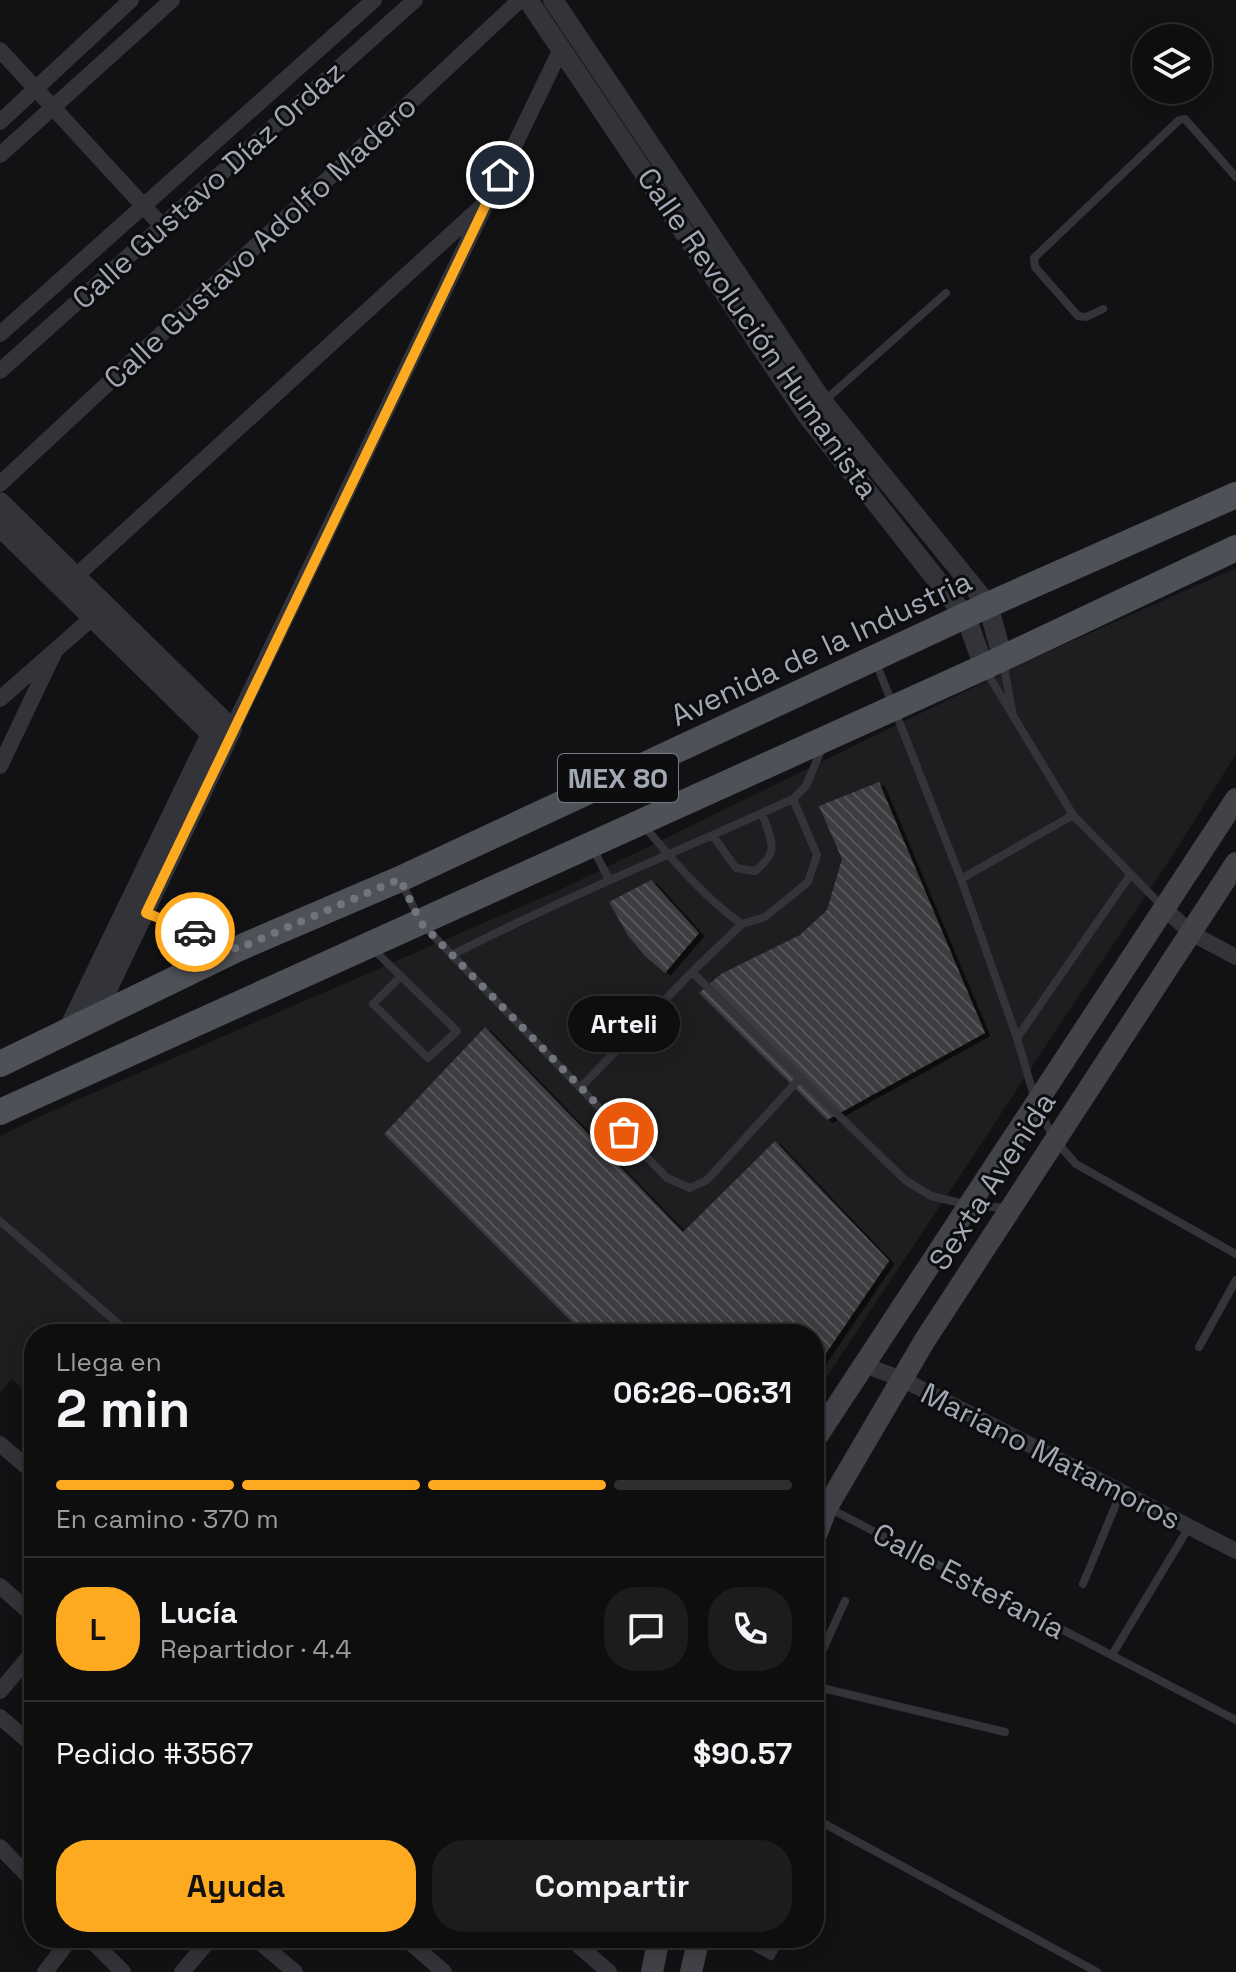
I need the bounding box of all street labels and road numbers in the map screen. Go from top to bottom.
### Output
street label: Calle Gustavo Díaz Ordaz [64,52,352,318]
street label: Calle Gustavo Adolfo Madero [95,87,425,397]
street label: Calle Revolución Humanista [629,160,887,506]
street label: Avenida de la Industria [664,561,978,735]
road number: MEX 80 [558,754,678,802]
street label: Sexta Avenida [920,1084,1064,1278]
street label: Mariano Matamoros [915,1374,1187,1538]
street label: Calle Estefanía [866,1514,1072,1648]

